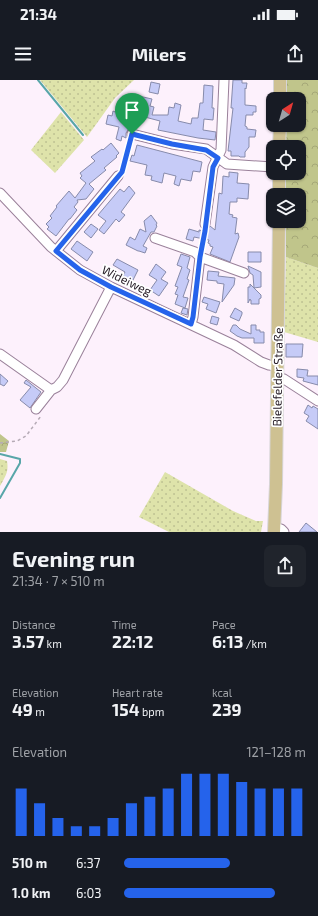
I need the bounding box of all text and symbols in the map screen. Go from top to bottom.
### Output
text: 21:34 [20,5,57,23]
icon: menu [12,43,34,65]
text: Milers [132,43,186,65]
icon: share [284,43,306,65]
north arrow [266,92,306,132]
map controls [266,92,306,228]
pin [115,93,149,134]
icon: arrive [121,99,143,121]
button: locate [266,140,306,180]
button: layers [266,188,306,228]
street label: Wideiweg [100,262,154,298]
street label: Bielefelder Straße [269,327,285,427]
text: Evening run [12,545,135,571]
button: share [264,545,306,587]
text: 21:34 · 7 × 510 m [12,573,105,589]
text: Distance [12,618,55,631]
text: Time [112,618,137,631]
text: Pace [212,618,236,631]
text: 3.57 [12,631,44,651]
text: 22:12 [112,631,153,651]
text: 6:13 [212,631,243,651]
text: km [44,637,62,650]
text: /km [243,637,267,650]
text: Elevation [12,686,59,699]
text: Heart rate [112,686,163,699]
text: kcal [212,686,232,699]
text: 49 [12,699,33,719]
text: 154 [112,699,140,719]
text: 239 [212,699,242,719]
text: m [33,705,45,718]
text: bpm [140,705,164,718]
text: Elevation [12,744,67,760]
text: 121–128 m [246,744,306,760]
text: 510 m [12,855,47,871]
text: 6:37 [76,855,100,871]
text: 1.0 km [12,885,51,901]
text: 6:03 [76,885,102,901]

